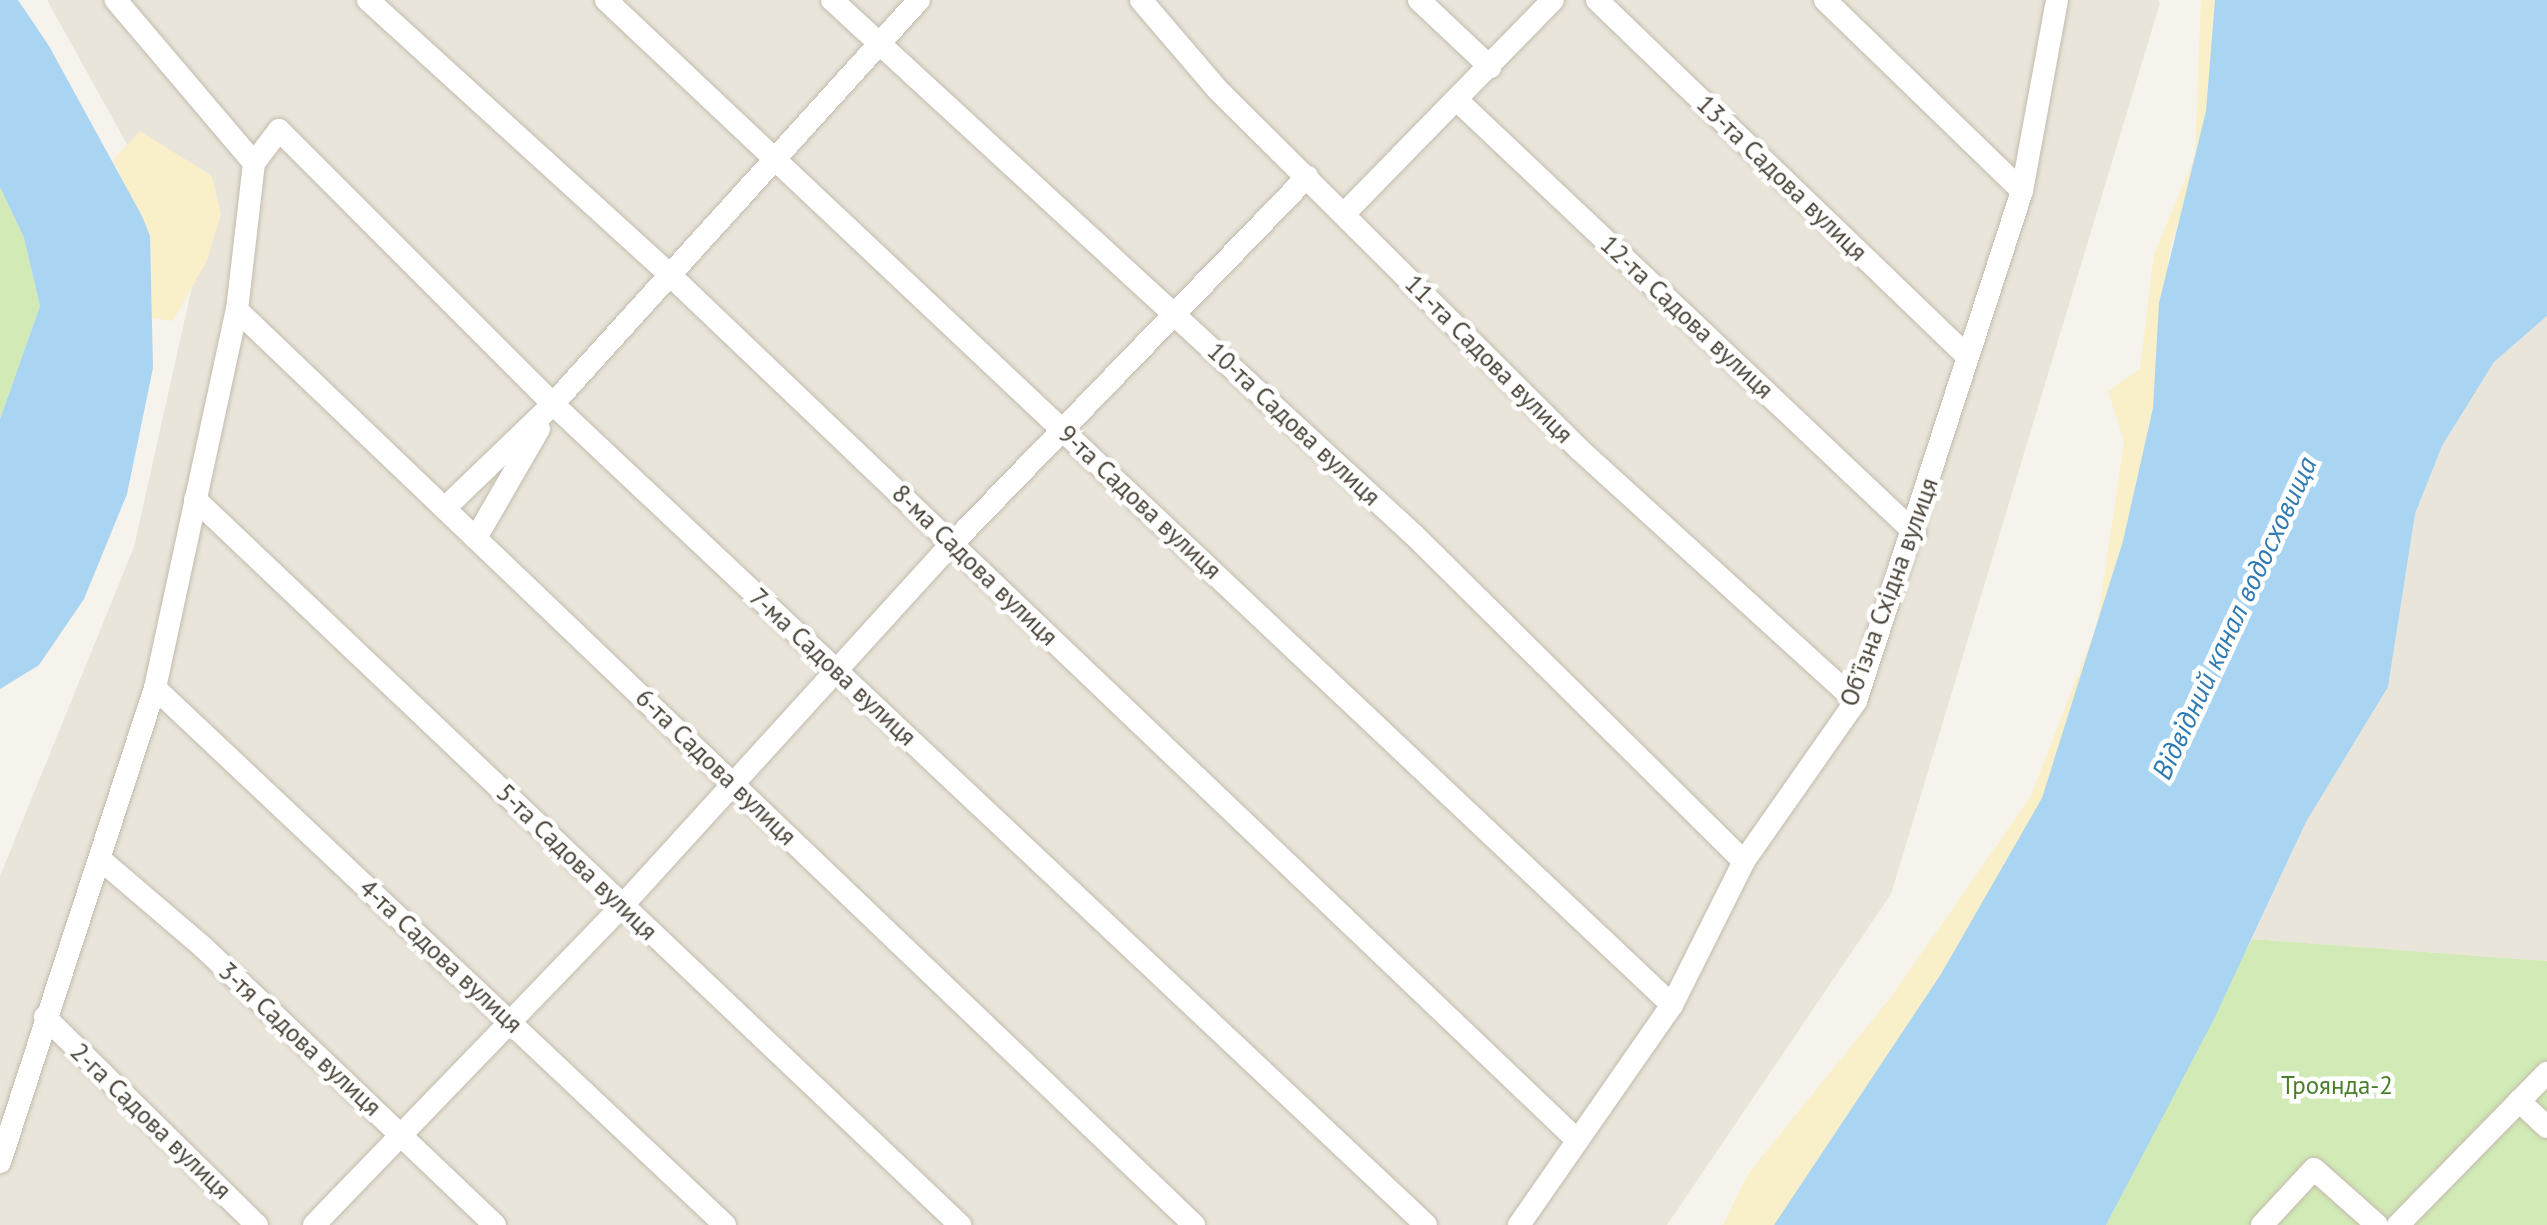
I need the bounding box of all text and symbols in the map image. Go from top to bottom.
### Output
street label: 13-та Садова вулиця [1690,89,1874,267]
street label: 12-та Садова вулиця [1594,229,1780,405]
street label: 11-та Садова вулиця [1399,269,1579,449]
street label: 10-та Садова вулиця [1201,336,1387,512]
street label: 9-та Садова вулиця [1052,419,1228,585]
water label: Відвідний канал водосховища [2144,451,2324,785]
street label: Обʼїзна Східна вулиця [1834,474,1944,710]
street label: 8-ма Садова вулиця [886,478,1064,652]
street label: 7-ма Садова вулиця [743,582,923,752]
street label: 6-та Садова вулиця [629,683,803,851]
street label: 5-та Садова вулиця [490,778,664,946]
street label: 4-та Садова вулиця [353,873,529,1039]
street label: 3-тя Садова вулиця [213,956,387,1122]
street label: 2-га Садова вулиця [64,1037,238,1205]
park label: Троянда-2 [2281,1070,2393,1100]

